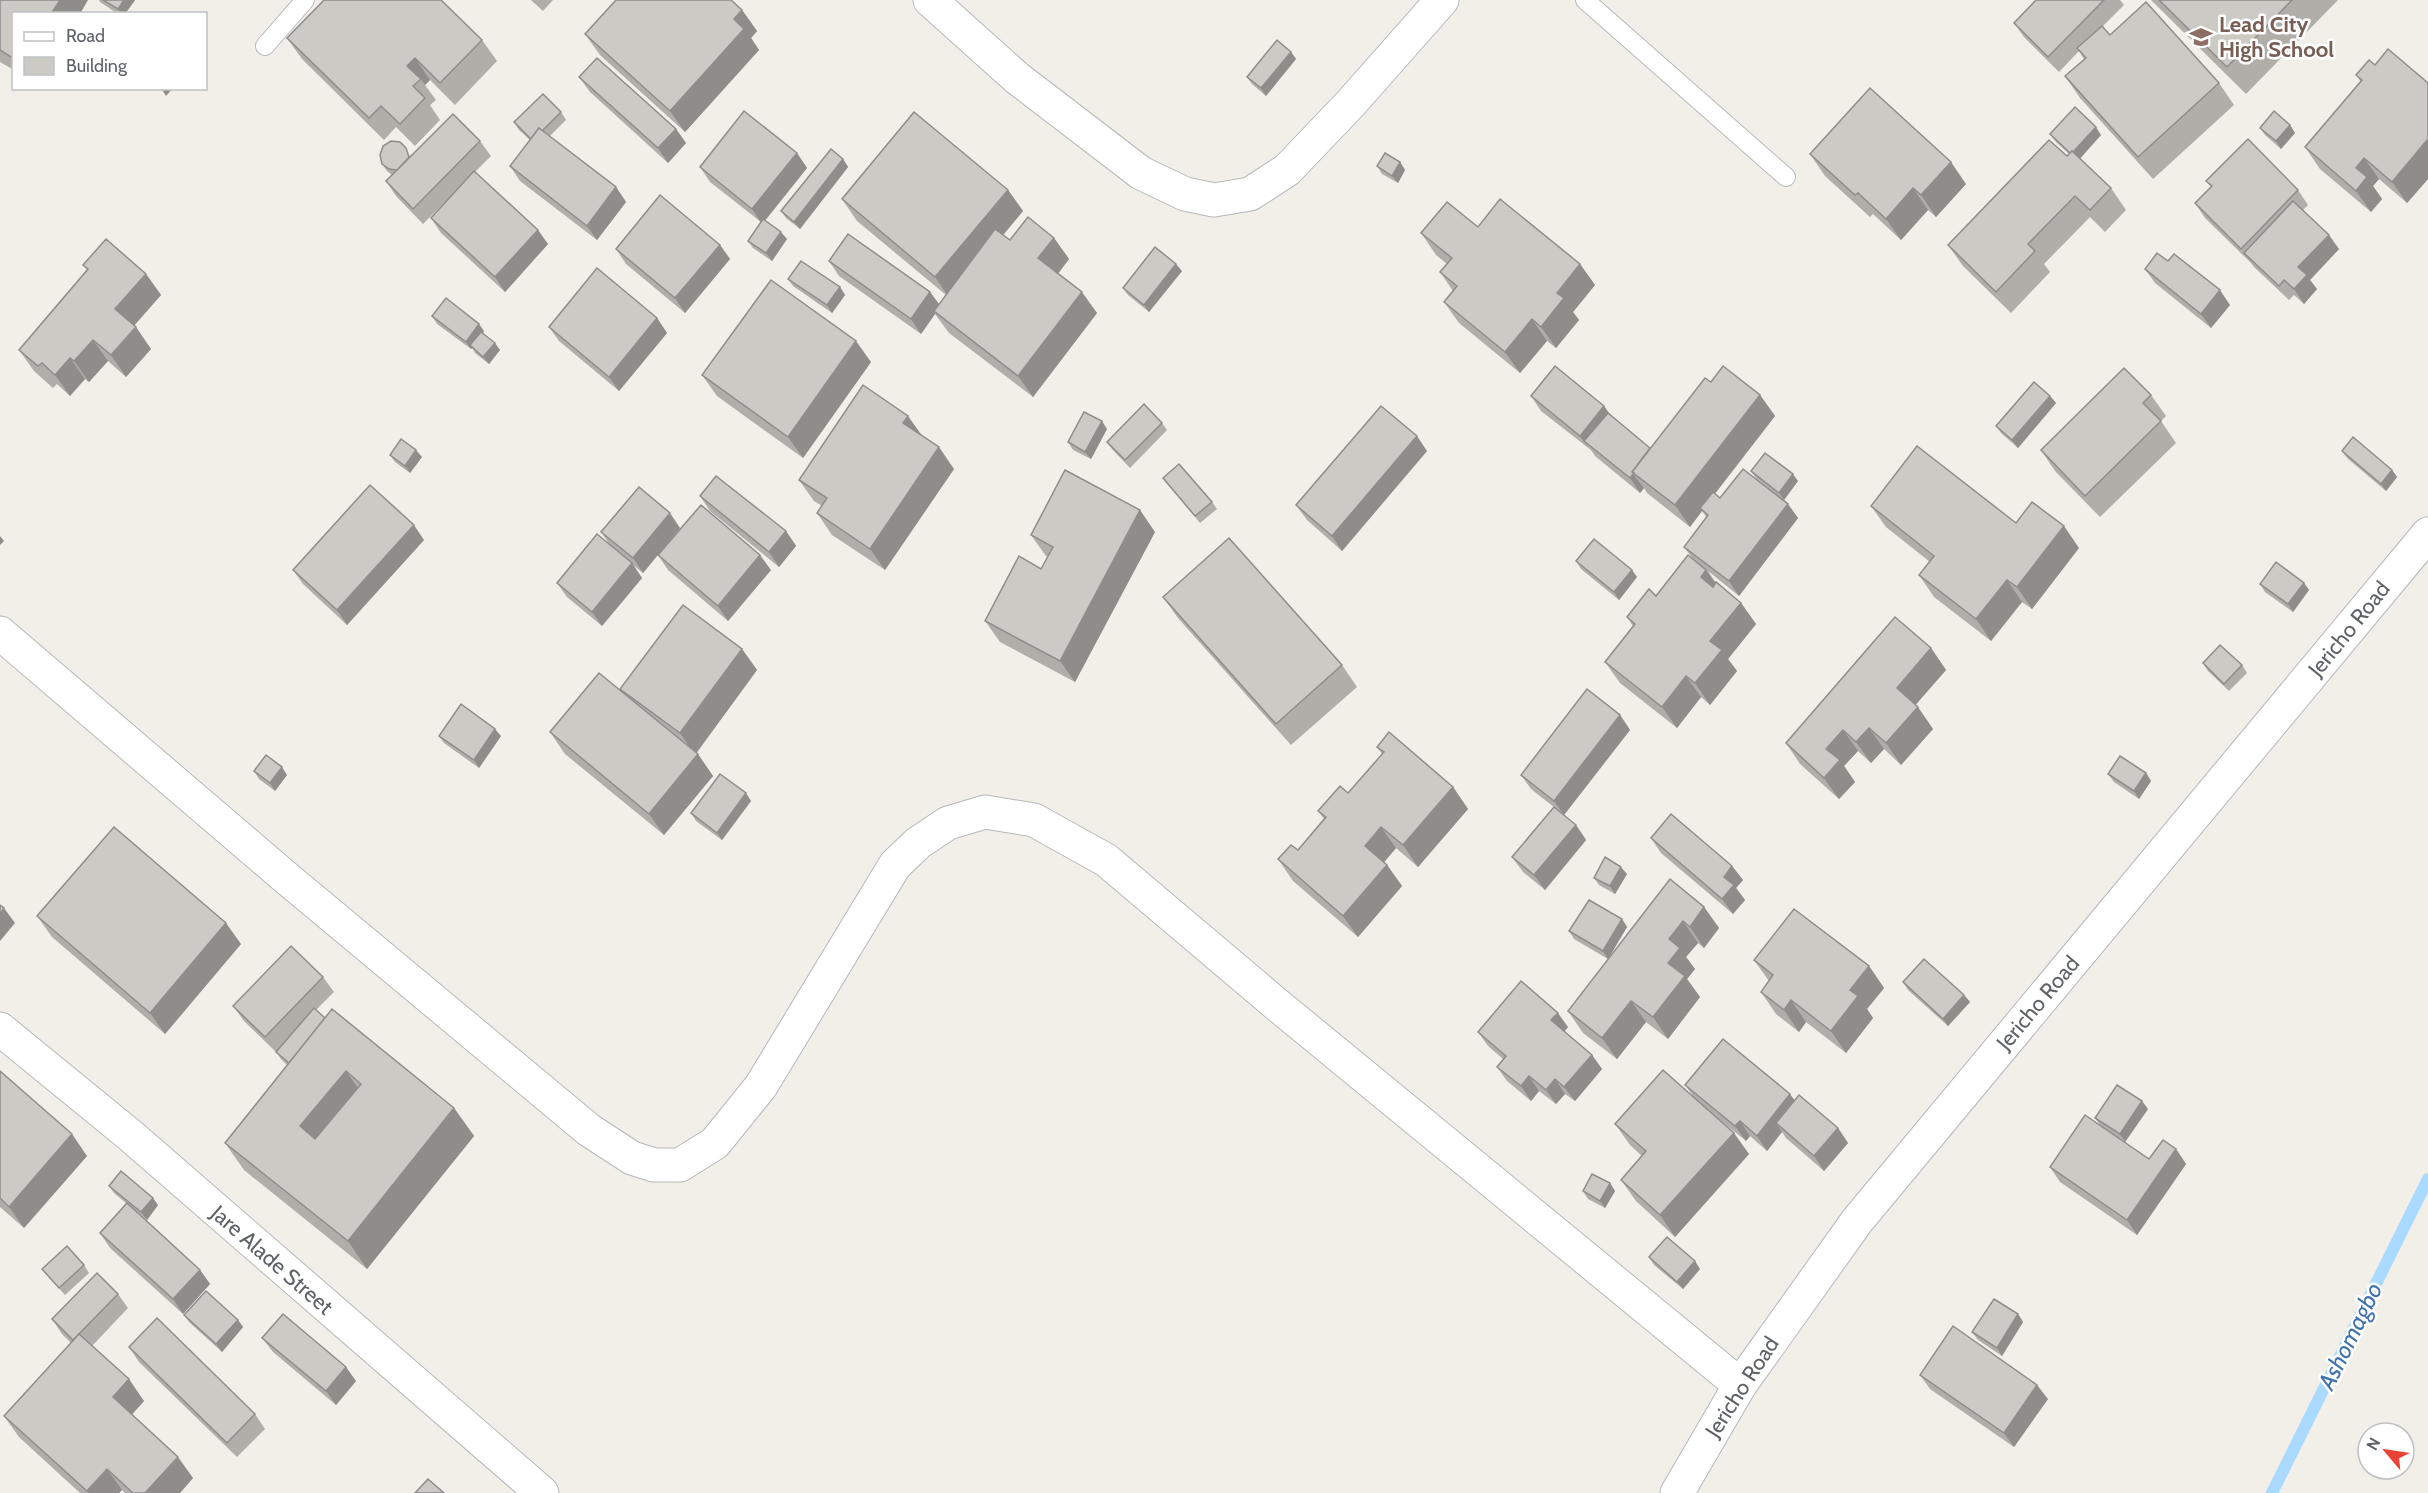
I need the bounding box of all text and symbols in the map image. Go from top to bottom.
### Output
place label: Lead City High School [2219,11,2334,63]
legend [12,12,207,90]
school or university icon: Lead City High School [2188,24,2214,50]
text: Road [66,25,105,47]
text: Building [66,55,128,77]
street label: Jericho Road [2302,576,2396,683]
street label: Jericho Road [1990,950,2085,1056]
street label: Jare Alade Street [205,1199,339,1321]
water label: Ashomagbo [2311,1278,2388,1395]
street label: Jericho Road [1699,1331,1785,1443]
north arrow [2356,1421,2416,1481]
text: N [2362,1434,2384,1454]

